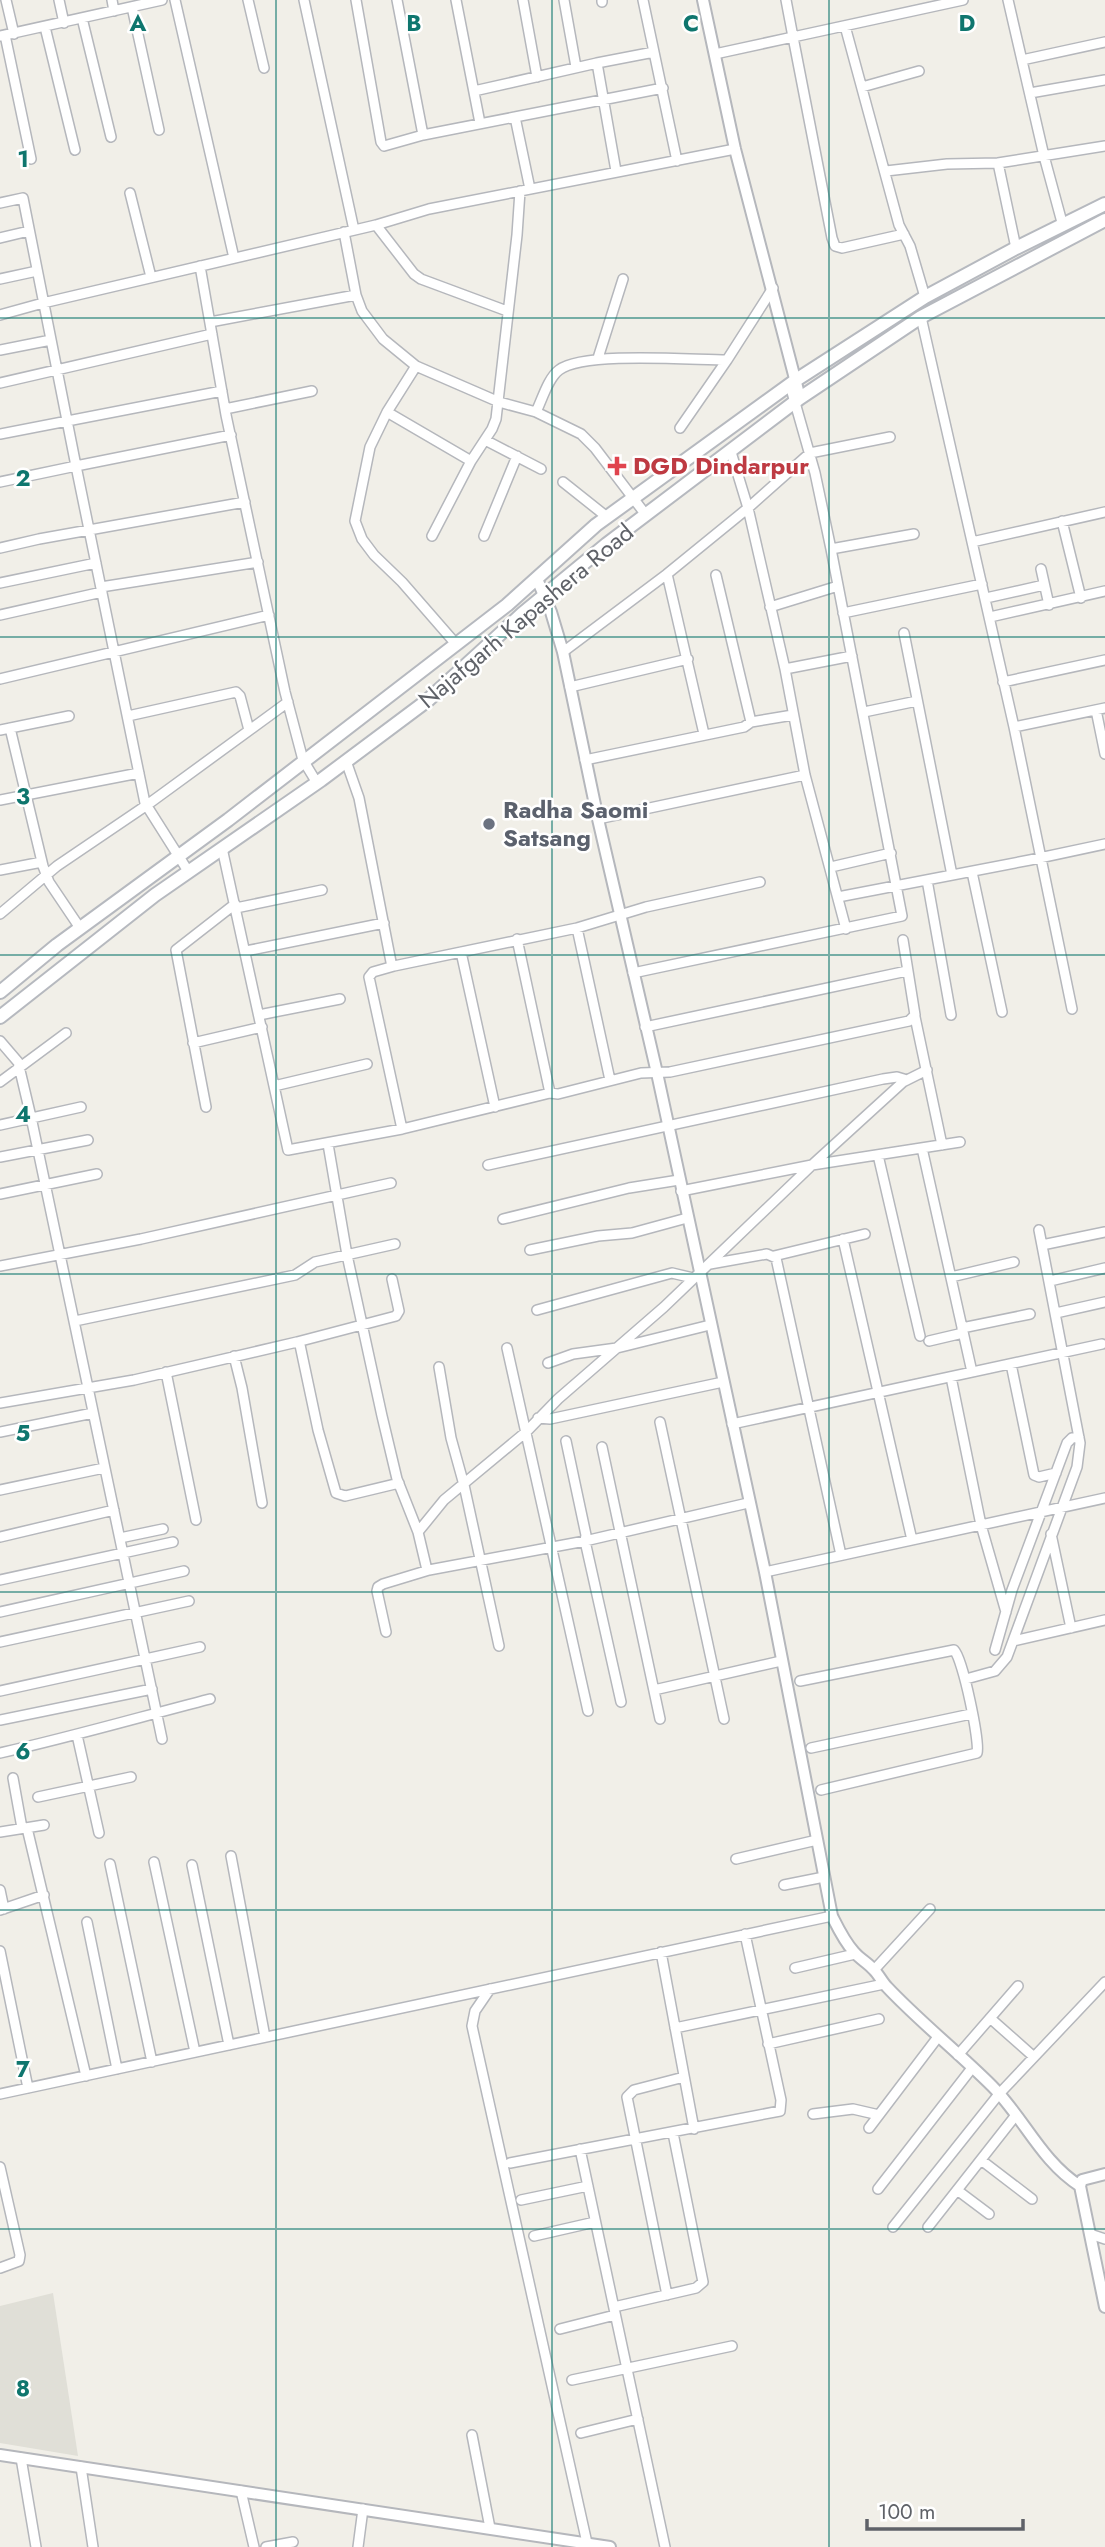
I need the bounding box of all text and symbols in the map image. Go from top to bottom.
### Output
text: A [129,6,147,40]
text: B [406,6,422,40]
text: C [683,6,699,40]
text: D [959,6,976,40]
text: 1 [17,142,29,176]
place label: DGD Dindarpur [633,448,809,483]
marker: DGD Dindarpur [607,456,627,476]
text: 2 [15,461,31,495]
street label: Najafgarh Kapashera Road [410,515,641,716]
text: 3 [16,779,30,813]
place label: Radha Saomi Satsang [503,792,648,855]
marker: Radha Saomi Satsang [481,816,497,832]
text: 4 [15,1097,31,1131]
text: 5 [16,1416,30,1450]
text: 6 [15,1734,31,1768]
text: 7 [16,2052,30,2086]
text: 8 [16,2371,30,2405]
scale bar [867,2488,1023,2532]
text: 100 m [878,2497,935,2527]

